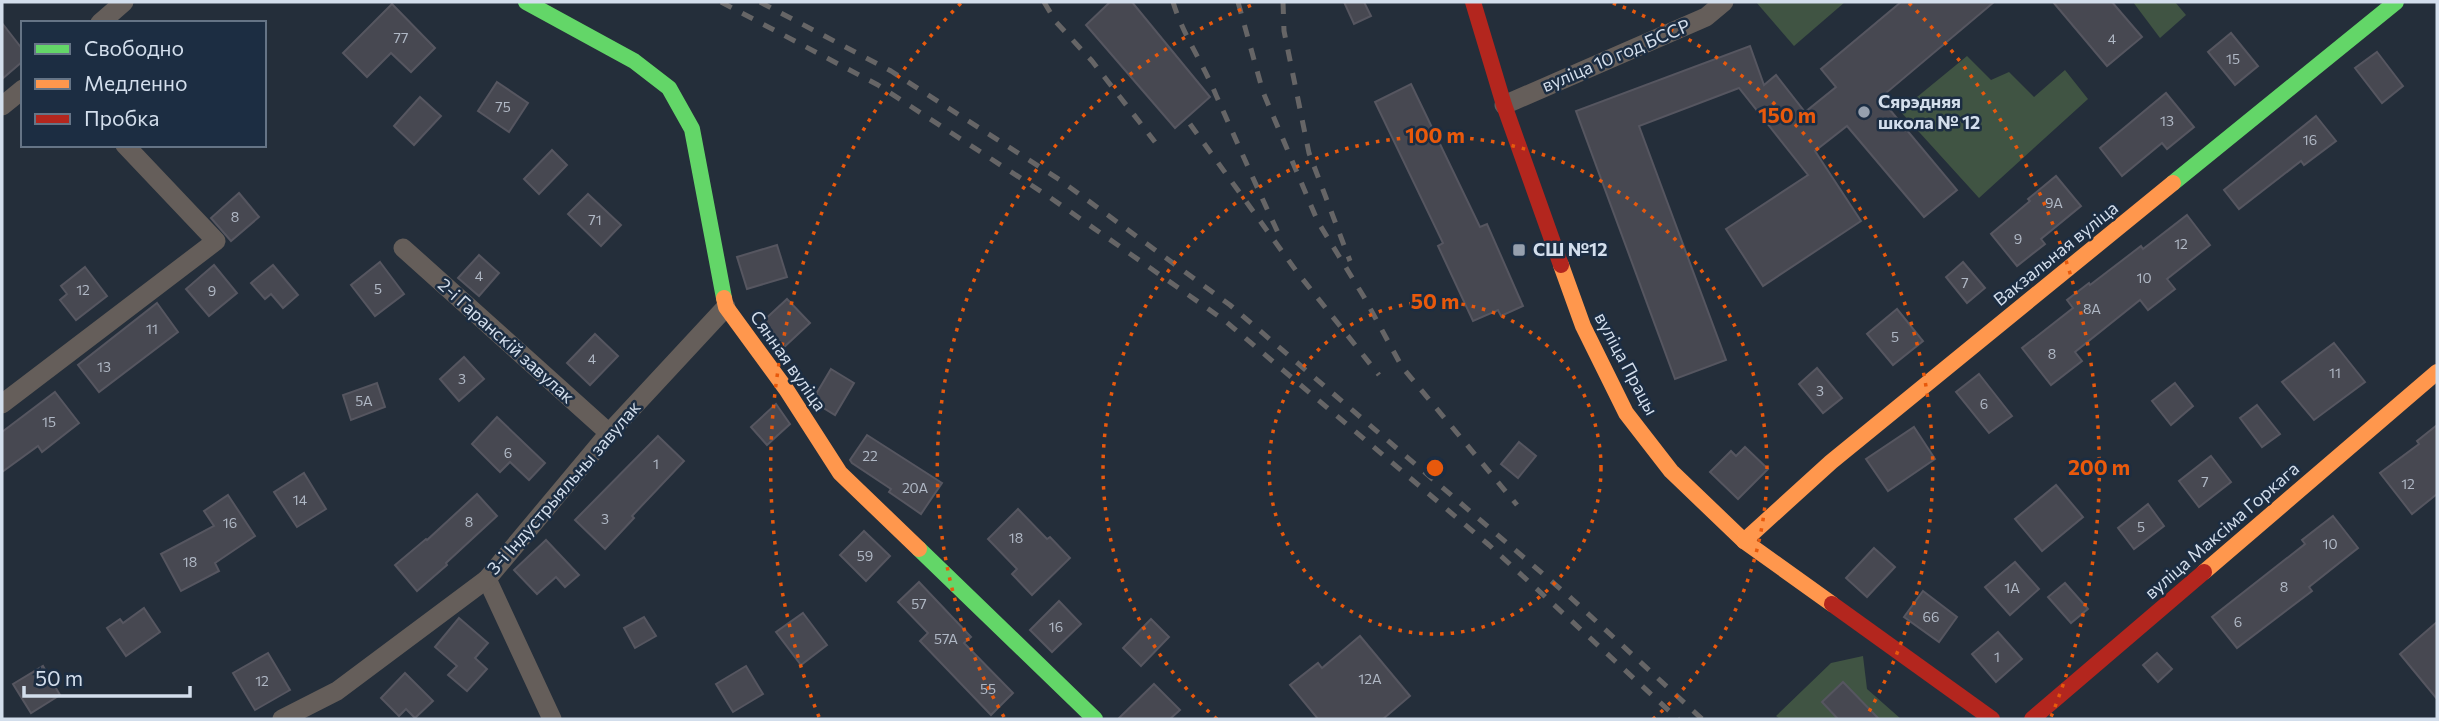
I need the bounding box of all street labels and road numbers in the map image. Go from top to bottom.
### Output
street label: вуліца 10 год БССР [1538,14,1693,96]
street label: Вакзальная вуліца [1989,196,2122,310]
street label: 2-і Гаранскій завулак [434,273,580,408]
street label: Сянная вуліца [746,306,832,415]
street label: вуліца Працы [1591,308,1663,419]
street label: 3-і Індустрыяльны завулак [483,397,645,579]
street label: вуліца Максіма Горкага [2140,457,2303,603]

